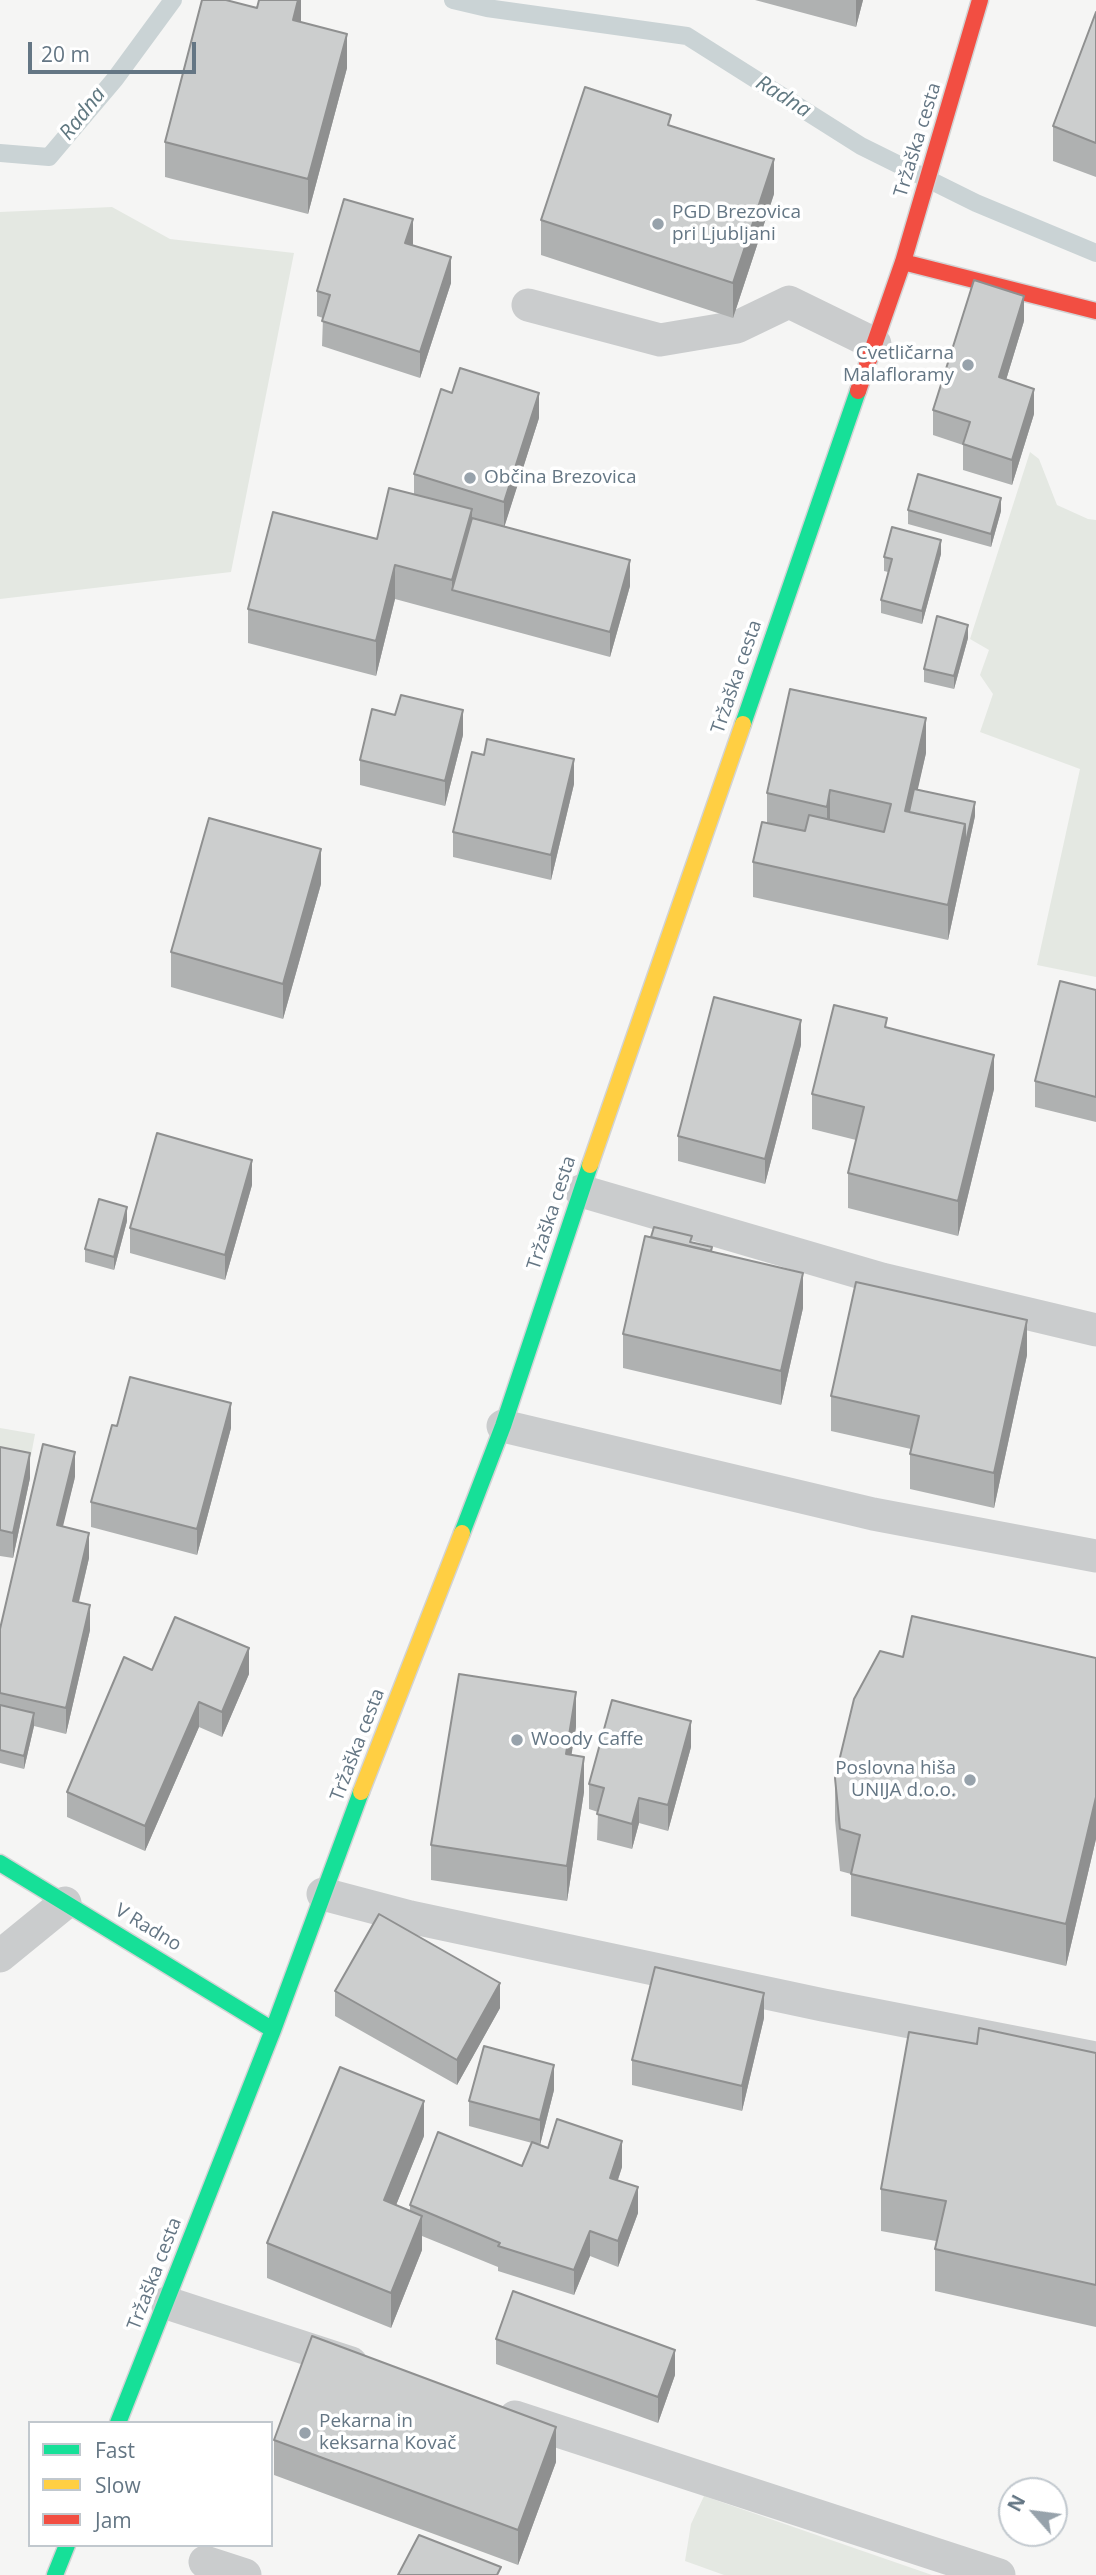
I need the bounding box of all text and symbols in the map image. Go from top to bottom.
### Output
scale bar [32,28,200,72]
text: 20 m [41,40,90,68]
water label: Radna [751,70,815,124]
street label: Tržaška cesta [890,80,946,200]
water label: Radna [55,83,111,145]
place label: PGD Brezovica pri Ljubljani [672,202,801,246]
marker: PGD Brezovica pri Ljubljani [650,216,666,232]
place label: Cvetličarna Malafloramy [843,343,954,387]
marker: Cvetličarna Malafloramy [960,357,976,373]
place label: Občina Brezovica [484,467,636,489]
marker: Občina Brezovica [462,470,478,486]
street label: Tržaška cesta [707,617,767,737]
street label: Tržaška cesta [523,1153,581,1273]
street label: Tržaška cesta [326,1686,390,1804]
place label: Woody Caffe [531,1729,643,1751]
marker: Woody Caffe [509,1732,525,1748]
place label: Poslovna hiša UNIJA d.o.o. [835,1758,956,1802]
marker: Poslovna hiša UNIJA d.o.o. [962,1772,978,1788]
street label: V Radno [111,1899,185,1957]
street label: Tržaška cesta [123,2215,187,2333]
place label: Pekarna in keksarna Kovač [319,2411,456,2455]
legend [28,2421,273,2547]
marker: Pekarna in keksarna Kovač [297,2425,313,2441]
text: Fast [95,2436,135,2464]
text: Slow [95,2471,141,2499]
north arrow [998,2477,1068,2547]
text: N [1001,2490,1031,2516]
text: Jam [95,2506,132,2534]

